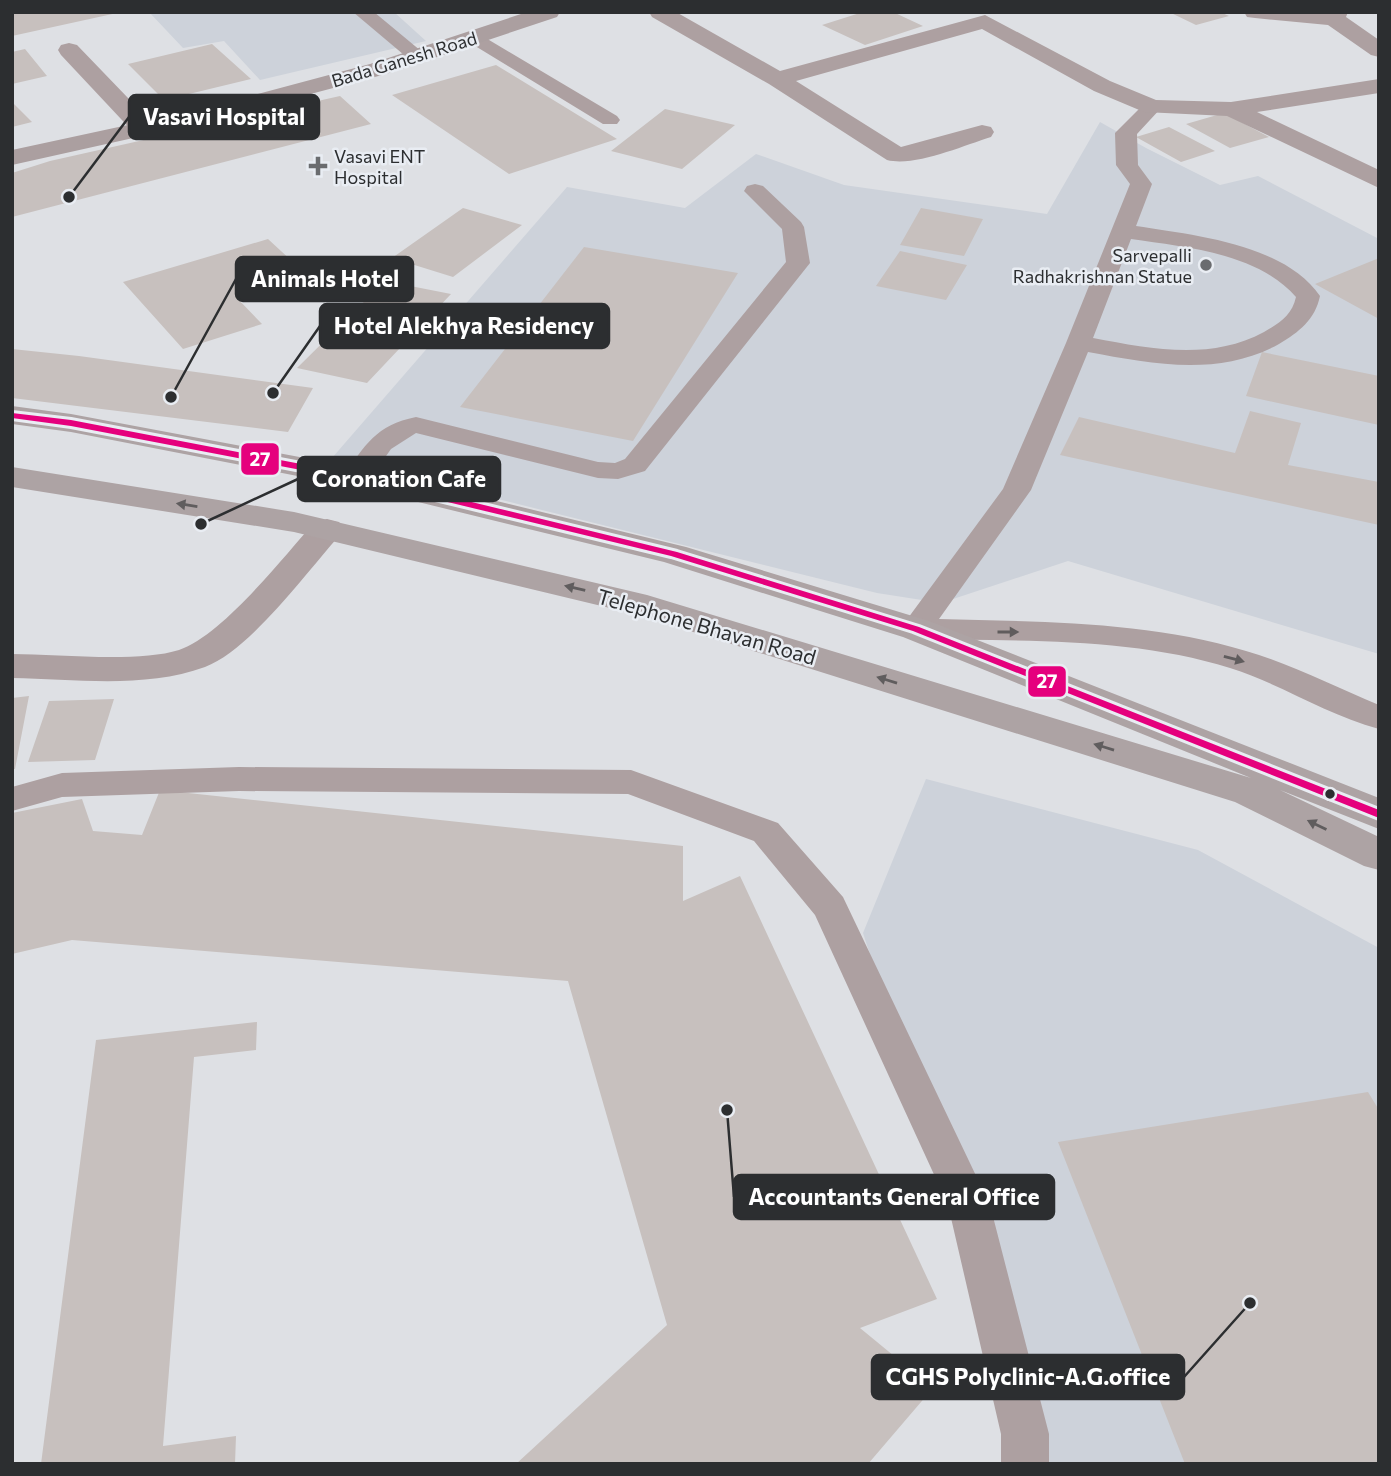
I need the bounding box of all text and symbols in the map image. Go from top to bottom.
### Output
street label: Bada Ganesh Road [329,26,479,92]
callout: Vasavi Hospital [129,95,319,139]
text: Vasavi Hospital [143,102,305,130]
place label: Vasavi ENT Hospital [334,145,425,188]
marker: Vasavi ENT Hospital [308,156,328,176]
place label: Sarvepalli Radhakrishnan Statue [1013,244,1192,287]
callout: Animals Hotel [236,257,413,301]
marker: Sarvepalli Radhakrishnan Statue [1198,257,1214,273]
text: Animals Hotel [251,264,399,292]
callout: Hotel Alekhya Residency [320,304,609,348]
text: Hotel Alekhya Residency [334,311,595,339]
line badge: 27 [240,442,280,476]
text: 27 [249,447,271,470]
callout: Coronation Cafe [298,457,500,501]
text: Coronation Cafe [312,464,486,492]
one-way arrow [176,499,198,510]
one-way arrow [564,583,586,594]
street label: Telephone Bhavan Road [595,583,819,669]
one-way arrow [998,626,1020,638]
one-way arrow [1223,654,1245,665]
line badge: 27 [1027,665,1067,698]
text: 27 [1036,669,1058,692]
one-way arrow [876,674,897,685]
one-way arrow [1094,742,1115,752]
unlabelled marker [1323,787,1337,801]
one-way arrow [1307,820,1327,831]
callout: Accountants General Office [734,1175,1054,1219]
text: Accountants General Office [748,1182,1040,1210]
callout: CGHS Polyclinic-A.G.office [872,1355,1184,1399]
text: CGHS Polyclinic-A.G.office [886,1362,1170,1390]

